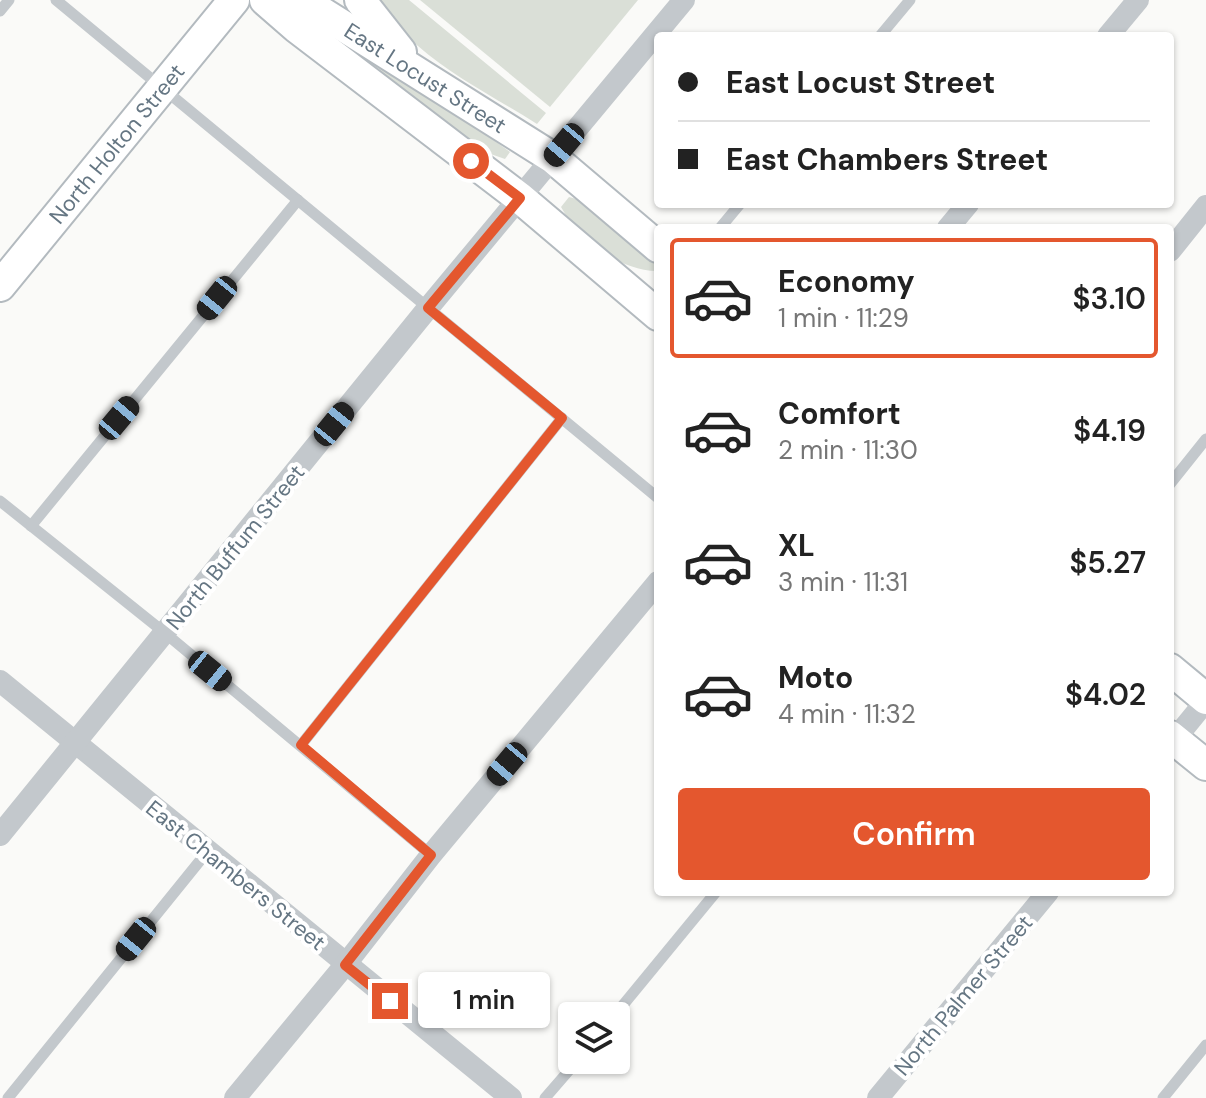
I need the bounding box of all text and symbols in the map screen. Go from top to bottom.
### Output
street label: East Locust Street [339,16,512,140]
street label: North Holton Street [43,58,191,230]
text: East Locust Street [726,63,995,102]
car [539,119,589,171]
text: East Chambers Street [726,140,1048,179]
route start [453,143,489,179]
icon: car [682,262,754,334]
text: Economy [778,262,915,301]
car [193,272,241,324]
text: $3.10 [1073,279,1146,318]
text: 1 min · 11:29 [778,301,909,335]
car [94,392,144,444]
icon: car [682,394,754,466]
text: Comfort [778,394,901,433]
car [310,398,358,450]
text: $4.19 [1073,411,1146,450]
text: 2 min · 11:30 [778,433,918,467]
street label: North Buffum Street [160,459,311,636]
icon: car [682,526,754,598]
text: XL [778,526,815,565]
text: $5.27 [1069,543,1146,582]
text: 3 min · 11:31 [778,565,908,599]
car [184,647,236,695]
icon: car [682,658,754,730]
text: Moto [778,658,853,697]
text: $4.02 [1065,675,1146,714]
text: 4 min · 11:32 [778,697,916,731]
car [482,738,532,790]
button: Confirm [678,788,1150,880]
street label: East Chambers Street [140,794,331,957]
street label: North Palmer Street [888,909,1039,1082]
car [112,913,160,965]
callout: 1 min [418,973,550,1029]
route end [372,983,408,1019]
text: 1 min [453,983,515,1017]
map controls [558,1002,630,1074]
button: layers [558,1002,630,1074]

